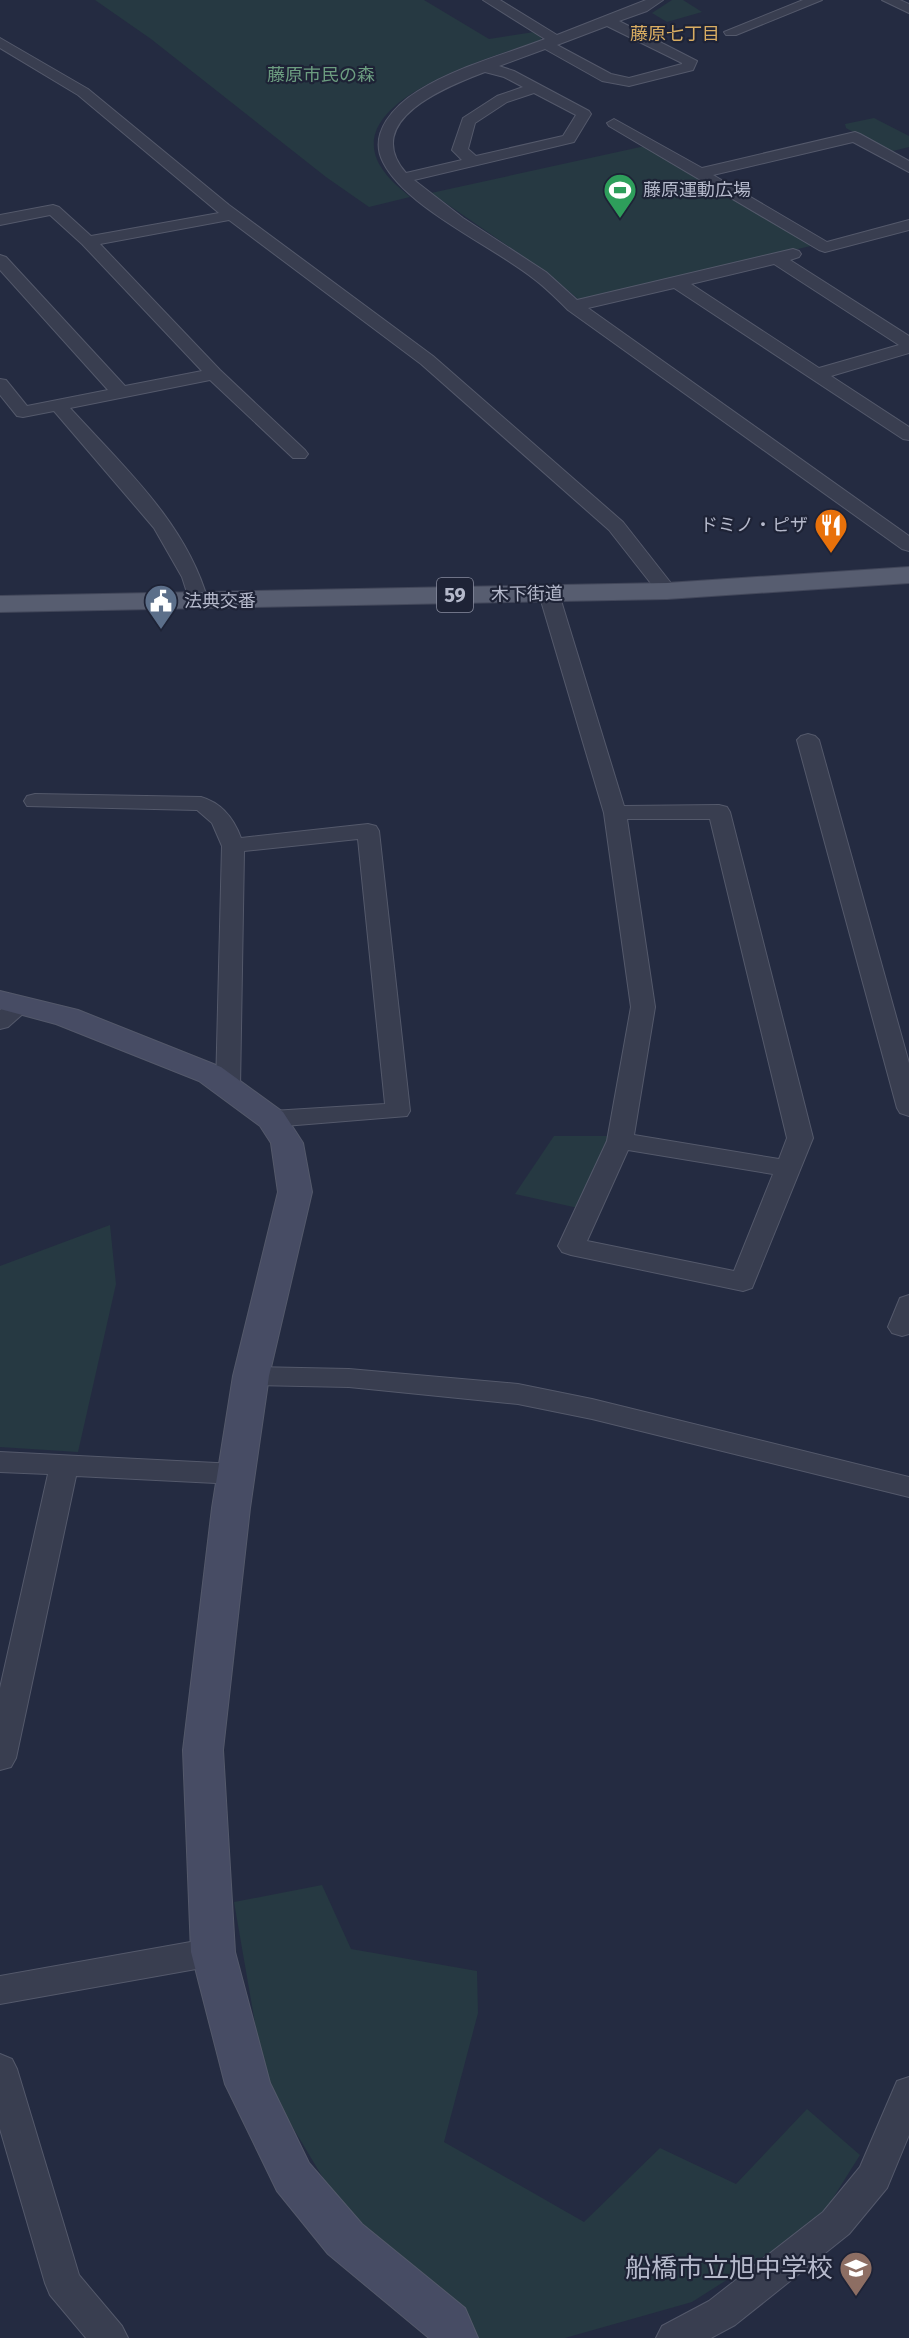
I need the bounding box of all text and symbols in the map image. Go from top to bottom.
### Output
district label: 藤原七丁目 [630,23,720,45]
park label: 藤原市民の森 [267,64,375,86]
sports icon: 藤原運動広場 [602,172,638,219]
place label: 藤原運動広場 [643,179,751,201]
restaurant icon: ドミノ・ピザ [813,507,849,554]
place label: ドミノ・ピザ [700,514,808,536]
road number: 59 [437,578,473,612]
street label: 木下街道 [491,582,563,606]
public building icon: 法典交番 [143,583,179,630]
place label: 法典交番 [184,590,256,612]
school or university icon: 船橋市立旭中学校 [838,2250,874,2297]
place label: 船橋市立旭中学校 [625,2253,833,2284]

